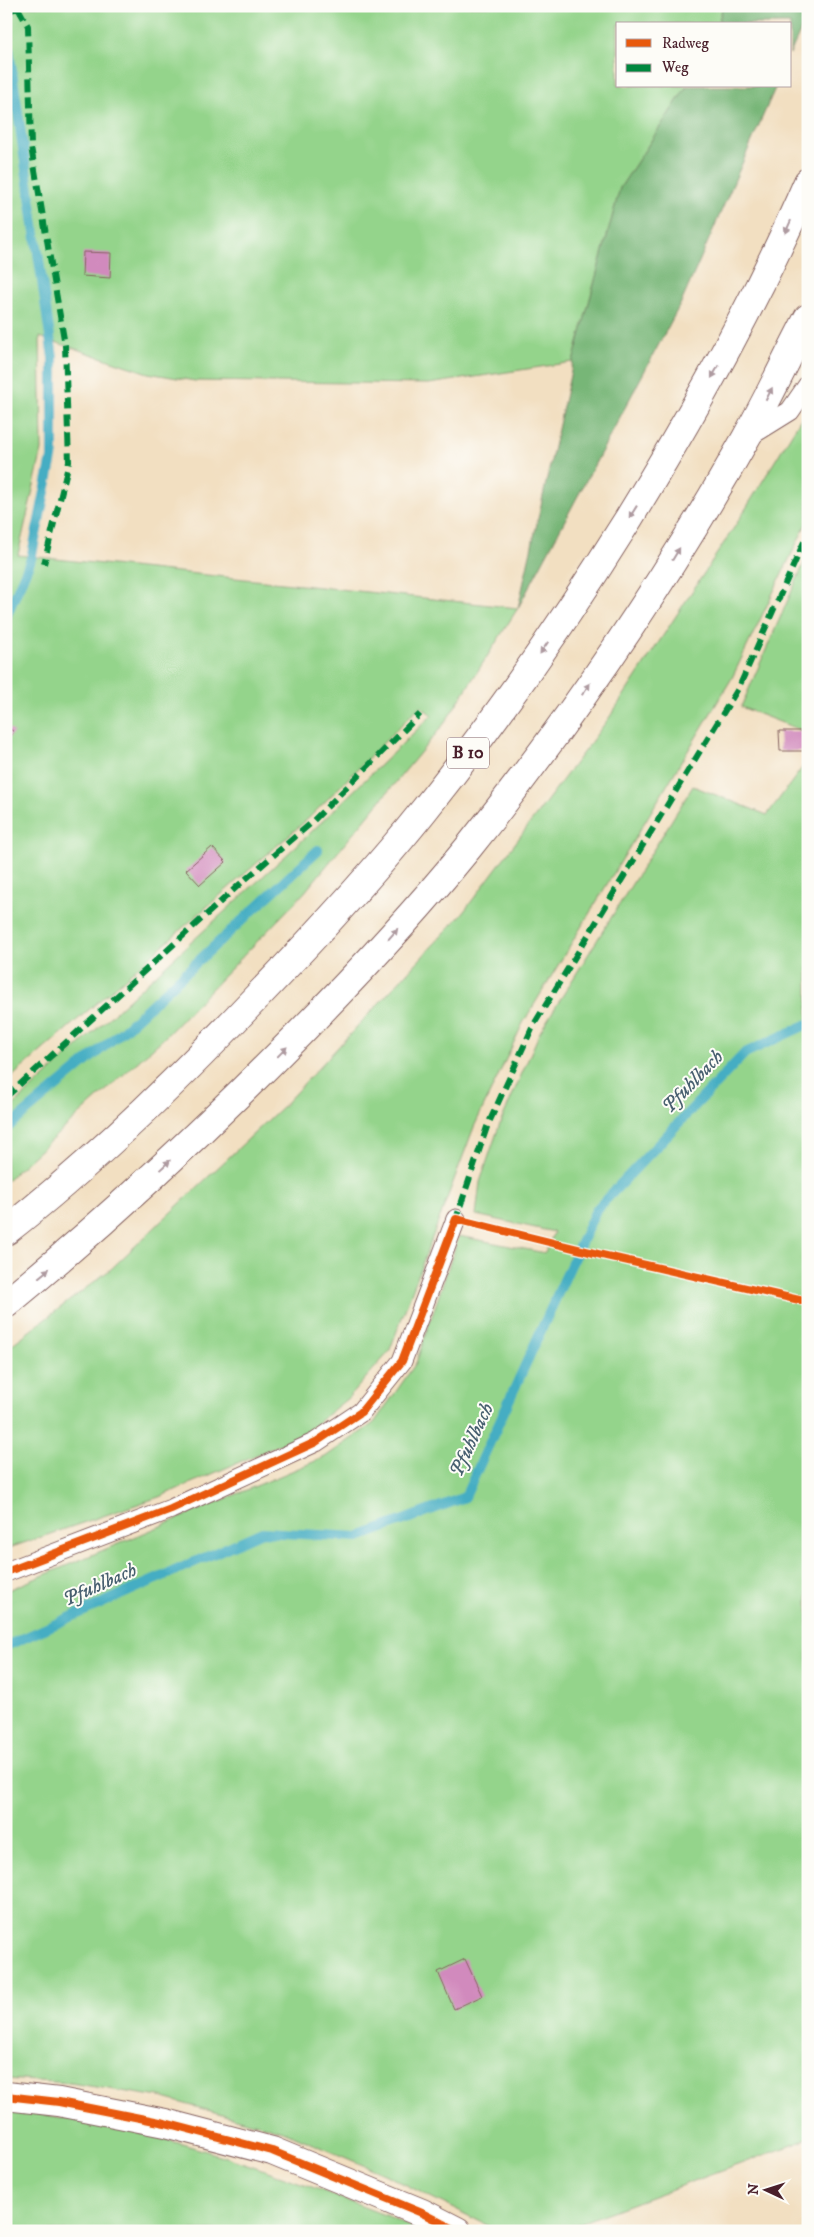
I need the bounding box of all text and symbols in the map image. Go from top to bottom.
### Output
legend [616,22,792,88]
text: Radweg [662,34,710,53]
text: Weg [661,58,689,77]
one-way arrow [784,219,793,234]
one-way arrow [711,365,720,378]
one-way arrow [765,387,773,401]
one-way arrow [628,505,637,518]
one-way arrow [672,547,681,560]
one-way arrow [540,641,549,655]
one-way arrow [581,682,591,695]
road number: B 10 [447,738,489,768]
one-way arrow [388,928,399,941]
water label: Pfuhlbach [657,1045,729,1119]
one-way arrow [276,1046,288,1058]
one-way arrow [159,1159,171,1171]
one-way arrow [37,1268,50,1279]
water label: Pfuhlbach [444,1399,500,1481]
water label: Pfuhlbach [59,1558,141,1612]
north arrow [742,2164,792,2214]
text: N [745,2182,763,2196]

